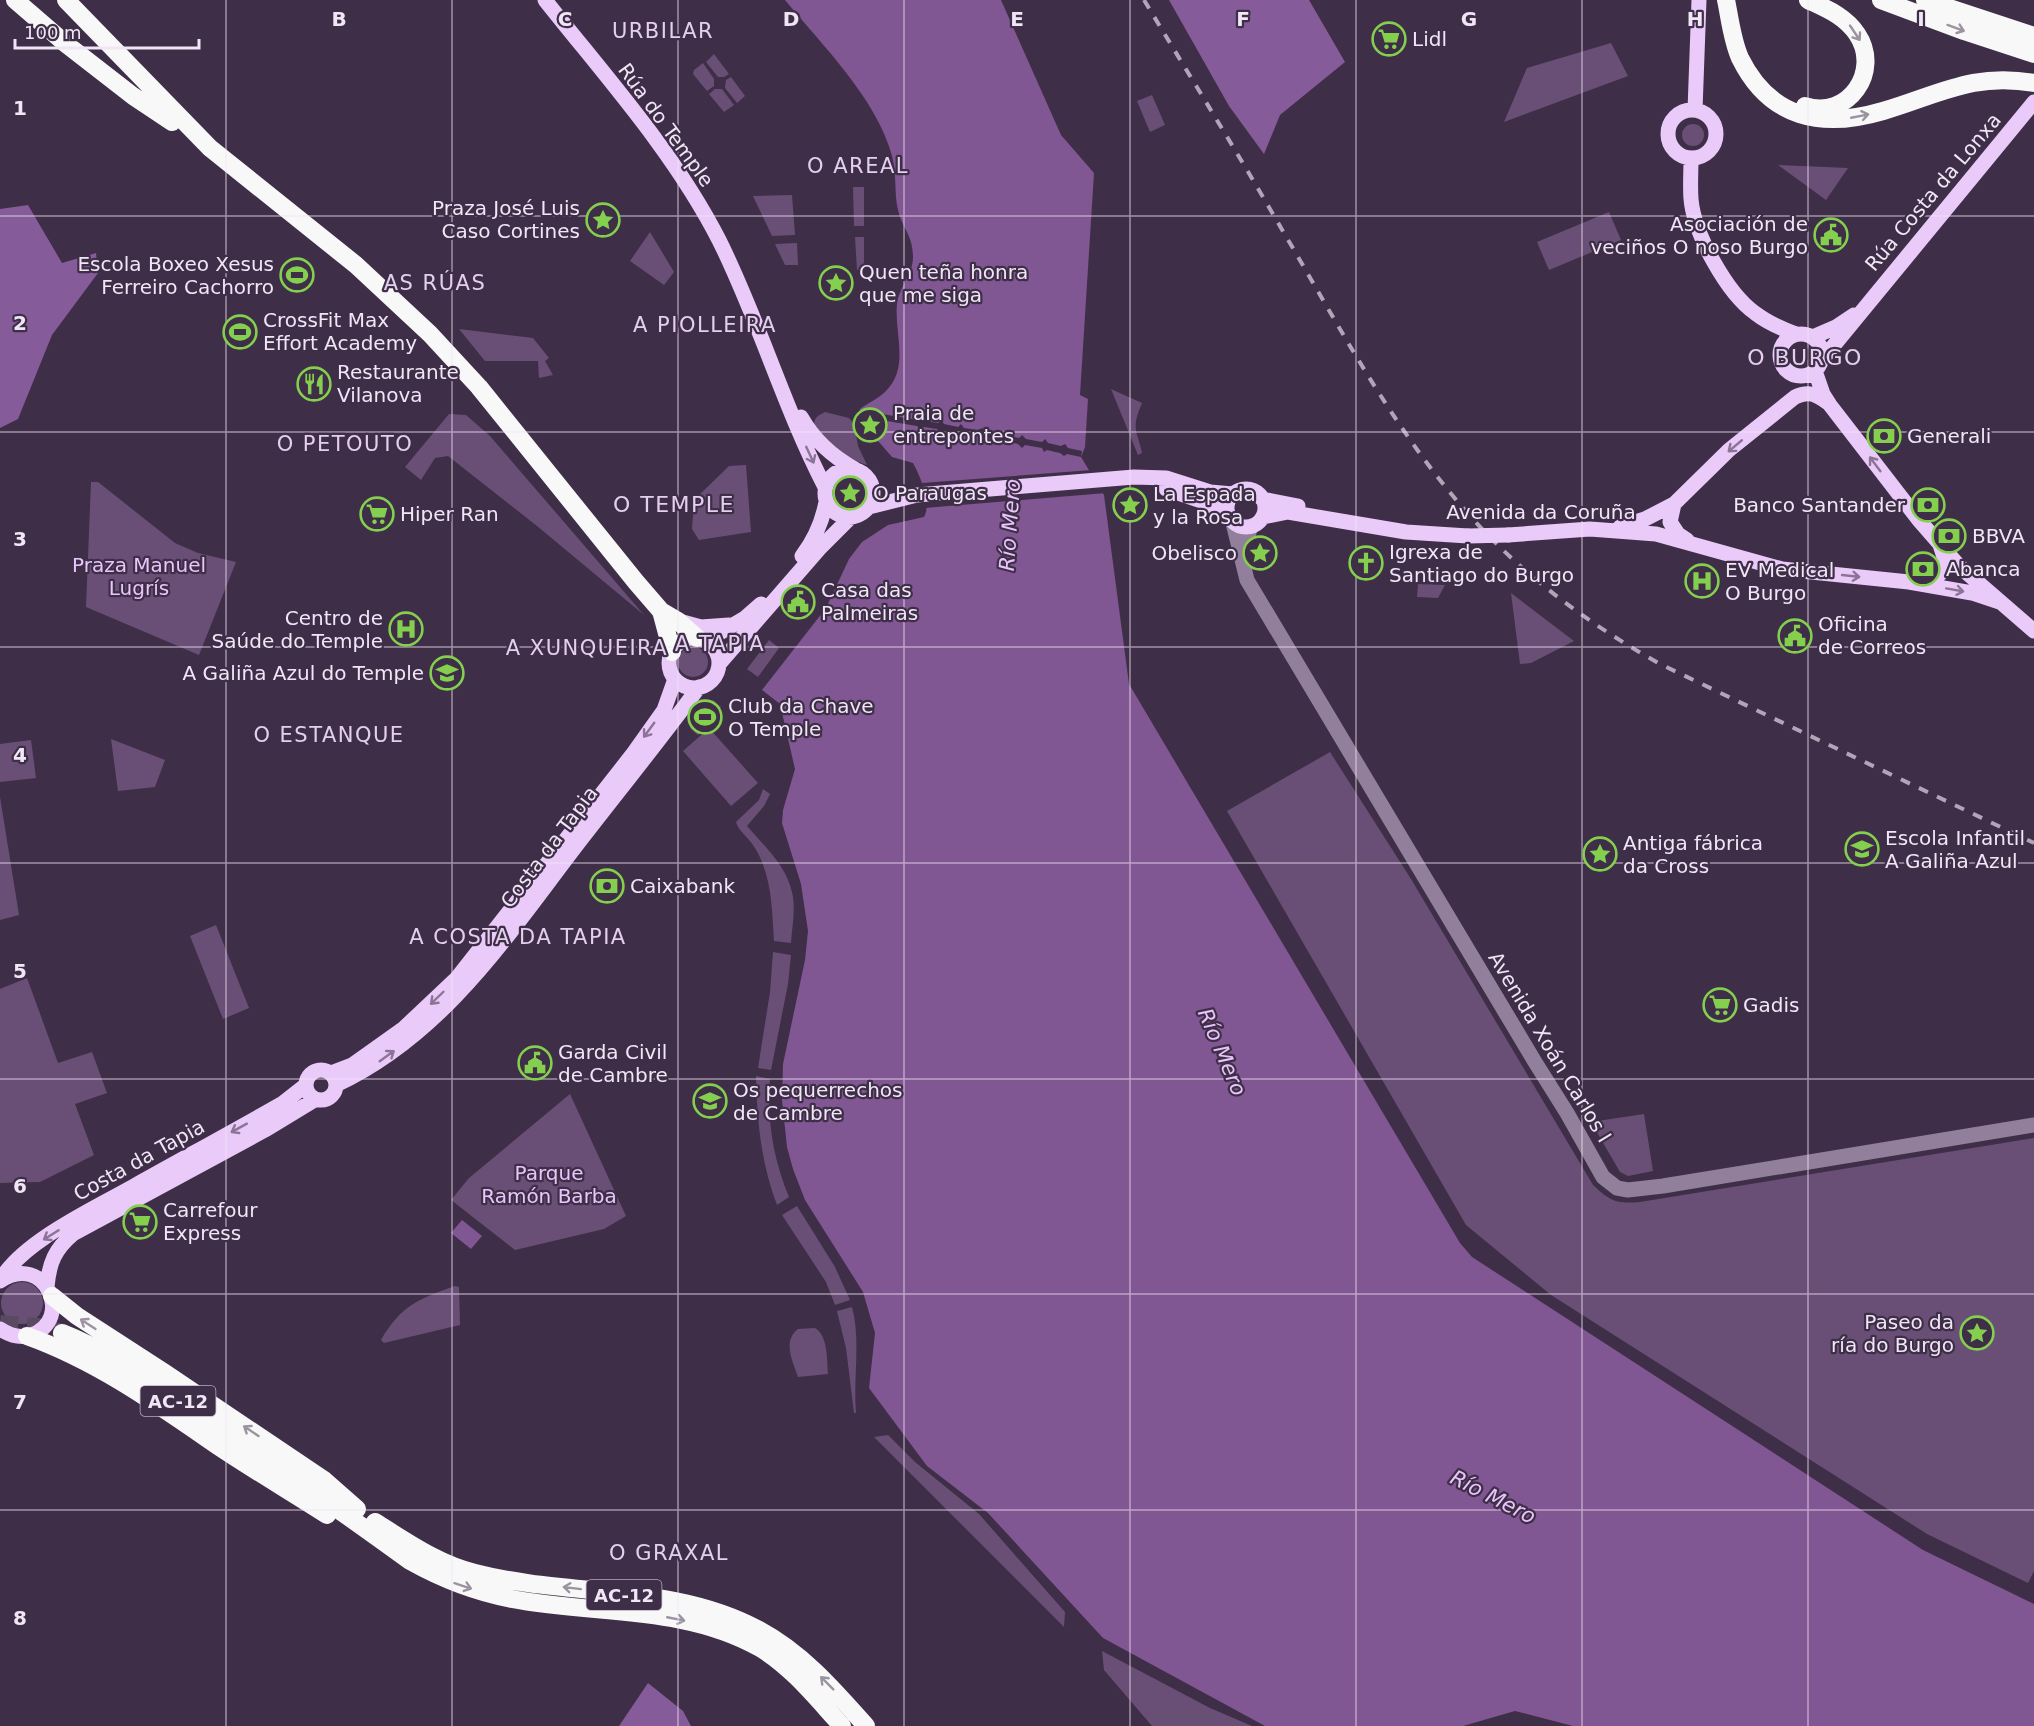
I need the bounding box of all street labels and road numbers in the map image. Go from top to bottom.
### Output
street label: Rúa do Temple [613,59,719,191]
street label: Rúa Costa da Lonxa [1860,108,2006,276]
street label: Avenida da Coruña [1446,500,1636,524]
street label: Costa da Tapia [495,781,603,913]
street label: Avenida Xoán Carlos I [1483,947,1617,1147]
street label: Costa da Tapia [69,1114,209,1206]
road number: AC-12 [140,1386,216,1416]
road number: AC-12 [586,1580,662,1610]

